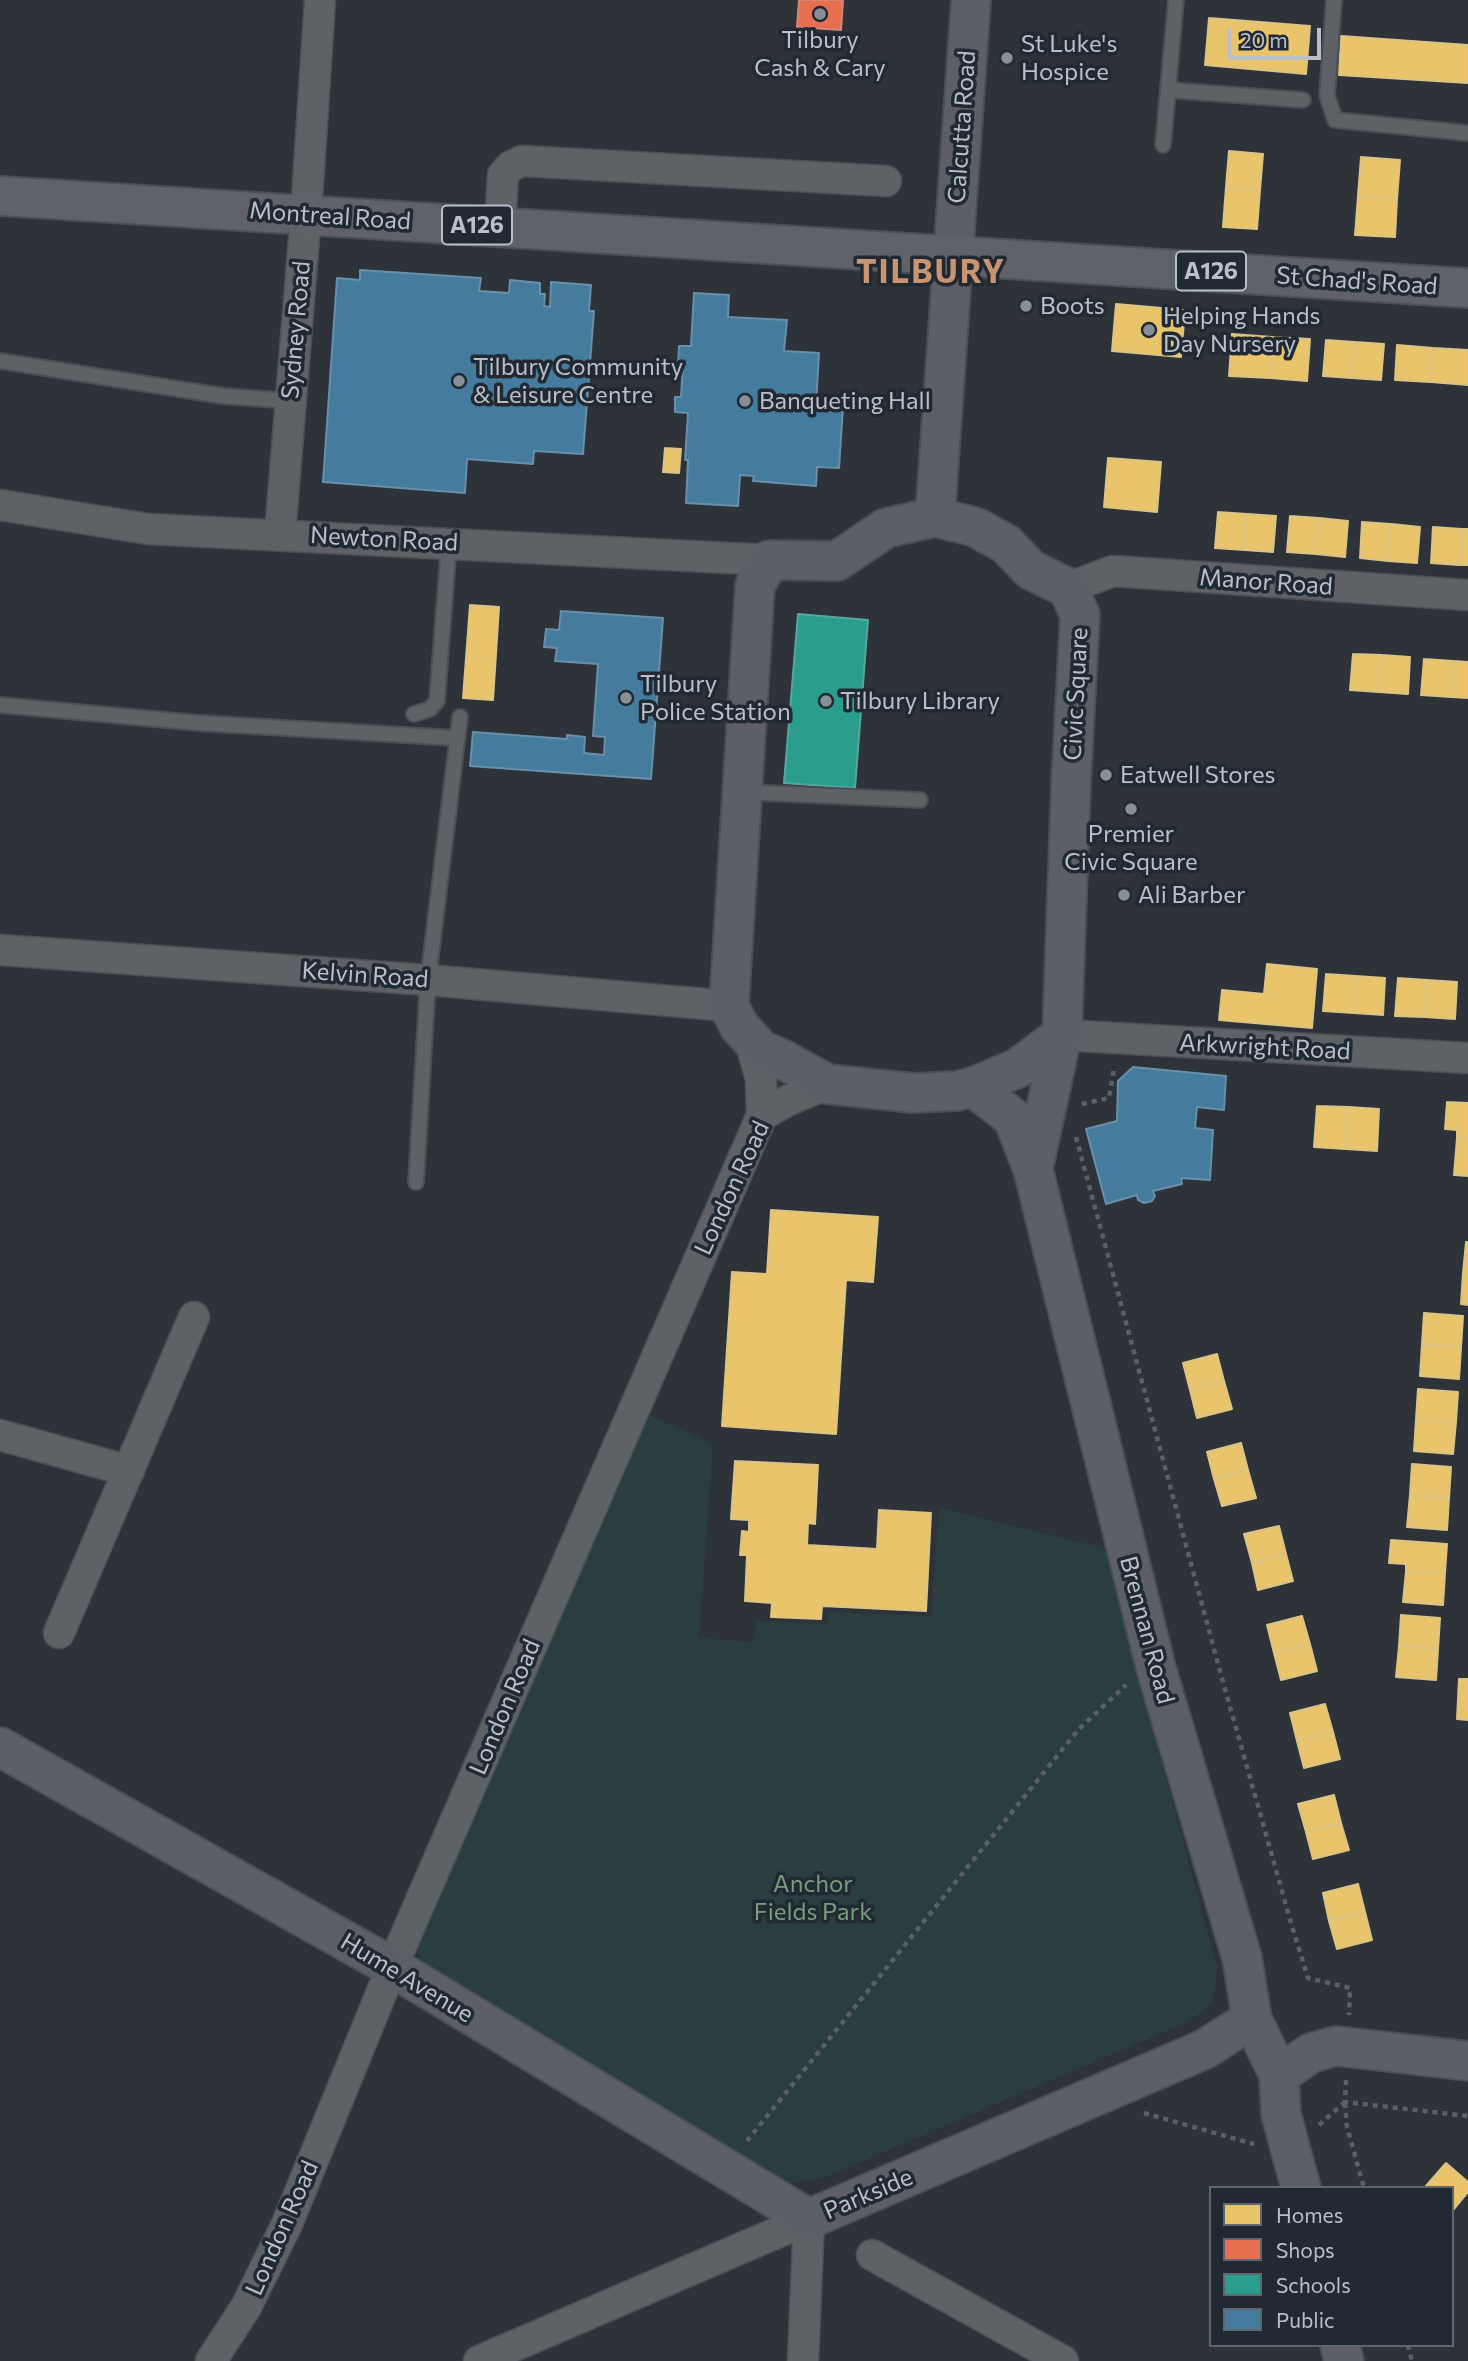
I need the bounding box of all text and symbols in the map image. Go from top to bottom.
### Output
marker: Tilbury Cash & Cary [812,6,828,22]
scale bar [1230,14,1324,58]
place label: Tilbury Cash & Cary [754,26,886,82]
text: 20 m [1240,27,1288,52]
place label: St Luke's Hospice [1021,30,1117,86]
street label: Calcutta Road [942,50,982,204]
marker: St Luke's Hospice [999,50,1015,66]
street label: Montreal Road [248,196,412,236]
road number: A126 [442,206,512,244]
road number: A126 [1176,252,1246,290]
district label: TILBURY [857,253,1005,291]
street label: Sydney Road [276,260,316,400]
street label: St Chad's Road [1276,261,1438,301]
place label: Boots [1040,292,1105,320]
marker: Boots [1018,298,1034,314]
place label: Helping Hands Day Nursery [1163,302,1321,358]
marker: Helping Hands Day Nursery [1141,322,1157,338]
place label: Tilbury Community & Leisure Centre [473,353,683,409]
marker: Tilbury Community & Leisure Centre [451,373,467,389]
place label: Banqueting Hall [759,387,931,415]
marker: Banqueting Hall [737,393,753,409]
street label: Newton Road [309,521,459,557]
street label: Manor Road [1198,563,1334,601]
street label: Civic Square [1058,627,1094,761]
place label: Tilbury Police Station [640,670,791,726]
place label: Tilbury Library [840,687,1000,715]
marker: Tilbury Police Station [618,690,634,706]
marker: Tilbury Library [818,693,834,709]
place label: Eatwell Stores [1120,761,1275,789]
marker: Eatwell Stores [1098,767,1114,783]
marker: Premier Civic Square [1123,801,1139,817]
place label: Premier Civic Square [1064,820,1198,876]
place label: Ali Barber [1138,881,1245,909]
marker: Ali Barber [1116,887,1132,903]
street label: Kelvin Road [301,956,429,994]
street label: Arkwright Road [1179,1028,1351,1066]
street label: London Road [688,1116,776,1260]
street label: Brennan Road [1113,1553,1181,1707]
street label: London Road [464,1635,546,1779]
park label: Anchor Fields Park [754,1870,872,1926]
street label: Hume Avenue [335,1927,479,2029]
street label: London Road [239,2156,325,2300]
street label: Parkside [819,2162,917,2226]
legend [1209,2186,1454,2347]
text: Homes [1276,2202,1343,2227]
text: Shops [1276,2237,1335,2262]
text: Schools [1276,2272,1351,2297]
text: Public [1276,2307,1334,2332]

